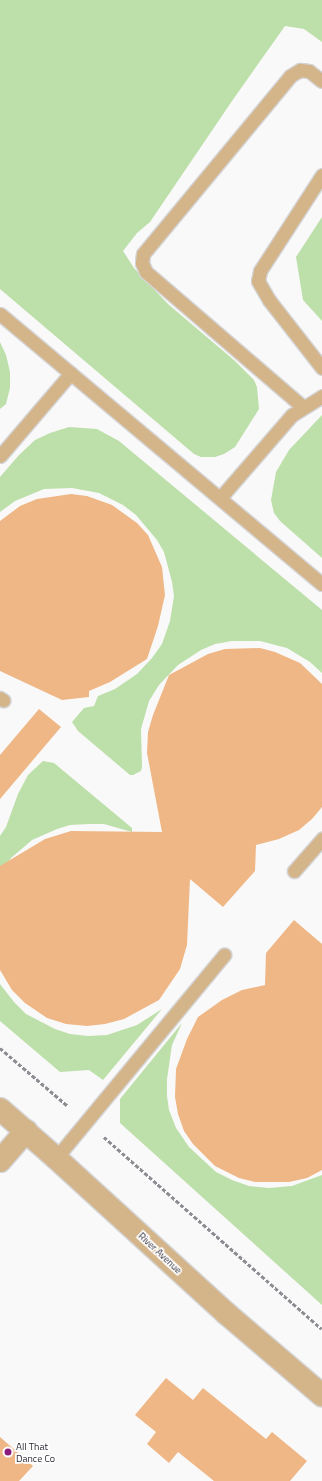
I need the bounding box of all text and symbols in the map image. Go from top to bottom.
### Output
street label: River Avenue [136,1230,184,1276]
place label: All That Dance Co [16,1440,55,1464]
marker: All That Dance Co [3,1447,13,1457]

